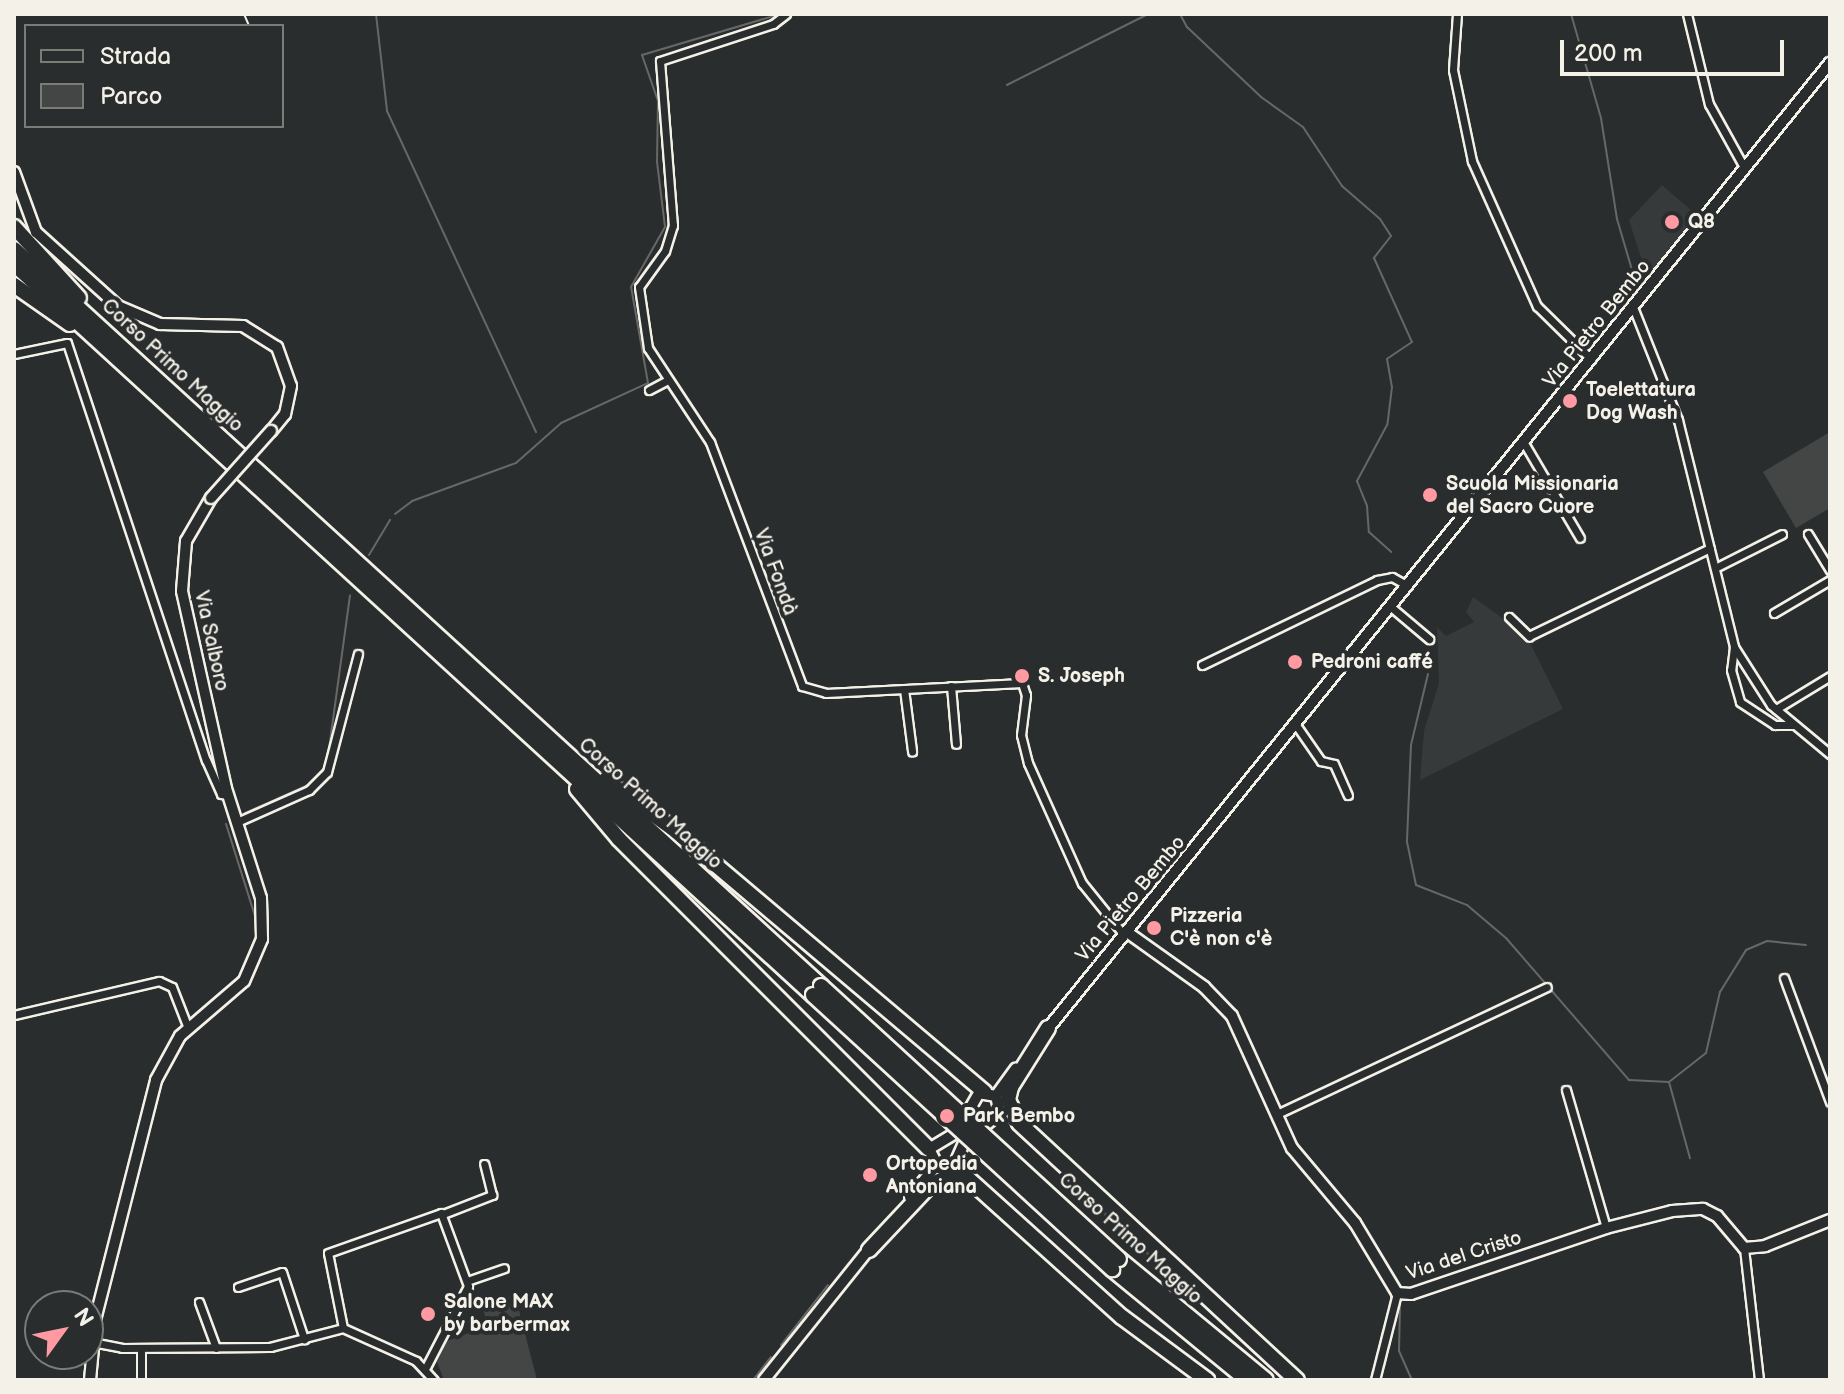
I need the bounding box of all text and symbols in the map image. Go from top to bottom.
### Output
legend [24,24,284,128]
scale bar [1564,24,1788,74]
text: 200 m [1574,39,1643,68]
text: Strada [100,42,171,71]
text: Parco [100,82,162,111]
place label: Q8 [1688,210,1715,234]
marker: Q8 [1663,213,1681,231]
street label: Via Pietro Bembo [1538,255,1656,393]
street label: Corso Primo Maggio [96,294,248,438]
place label: Toelettatura Dog Wash [1586,378,1696,425]
marker: Toelettatura Dog Wash [1561,392,1579,410]
place label: Scuola Missionaria del Sacro Cuore [1446,472,1619,519]
marker: Scuola Missionaria del Sacro Cuore [1421,486,1439,504]
street label: Via Fondà [748,525,802,619]
street label: Via Salboro [189,588,233,694]
place label: Pedroni caffé [1311,650,1433,674]
marker: Pedroni caffé [1286,653,1304,671]
place label: S. Joseph [1038,664,1125,688]
marker: S. Joseph [1013,667,1031,685]
street label: Corso Primo Maggio [573,733,727,875]
street label: Via Pietro Bembo [1071,831,1191,967]
place label: Pizzeria C'è non c'è [1170,904,1272,951]
marker: Pizzeria C'è non c'è [1145,919,1163,937]
place label: Park Bembo [963,1104,1075,1128]
marker: Park Bembo [938,1107,956,1125]
place label: Ortopedia Antoniana [886,1152,978,1199]
marker: Ortopedia Antoniana [861,1166,879,1184]
street label: Corso Primo Maggio [1053,1168,1207,1310]
street label: Via del Cristo [1403,1226,1525,1286]
north arrow [24,1290,104,1370]
place label: Salone MAX by barbermax [444,1290,570,1337]
text: N [67,1303,99,1332]
marker: Salone MAX by barbermax [419,1305,437,1323]

